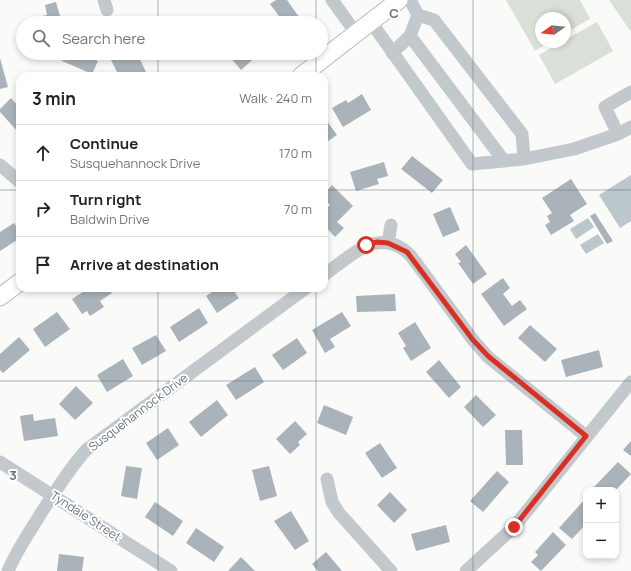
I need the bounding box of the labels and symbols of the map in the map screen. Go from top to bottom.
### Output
text: C [389,4,399,22]
north arrow [535,12,571,48]
route start [357,236,375,254]
street label: Susquehannock Drive [85,369,191,455]
text: 3 [9,466,17,484]
street label: Tyndale Street [47,487,125,545]
route end [505,518,523,536]

